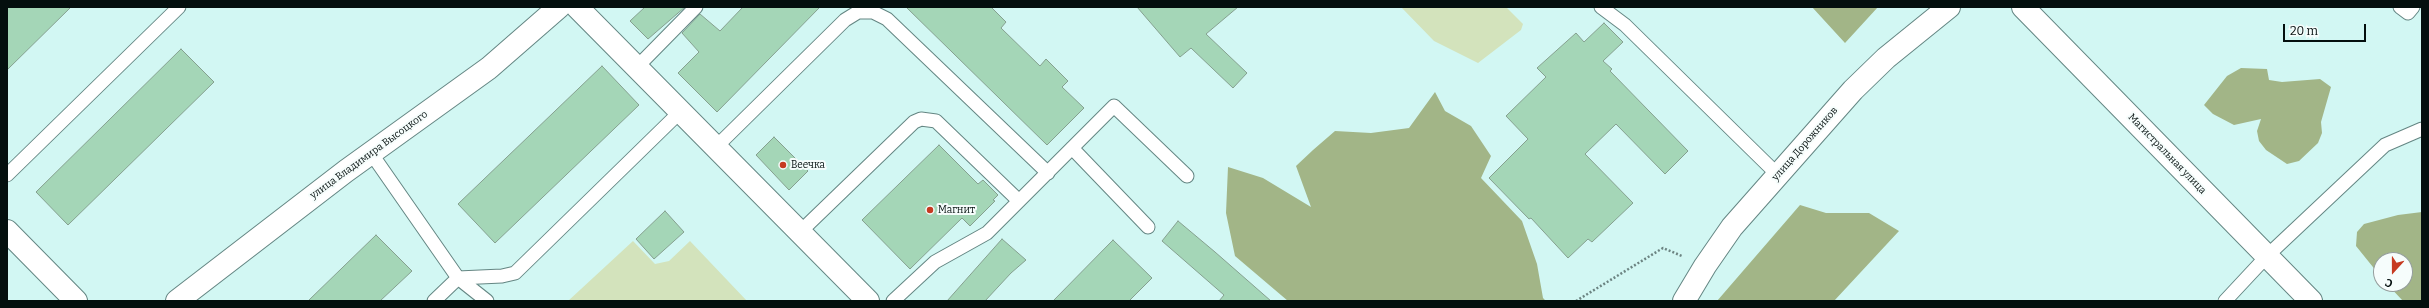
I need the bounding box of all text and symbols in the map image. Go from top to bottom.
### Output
scale bar [2285,16,2368,42]
text: 20 m [2290,24,2318,38]
street label: улица Дорожников [1770,105,1840,183]
street label: улица Владимира Высоцкого [308,108,430,202]
street label: Магистральная улица [2125,111,2209,197]
place label: Веечка [791,159,825,171]
marker: Веечка [778,160,788,170]
place label: Магнит [938,204,975,216]
marker: Магнит [925,205,935,215]
north arrow [2373,252,2413,292]
text: С [2383,275,2394,290]

